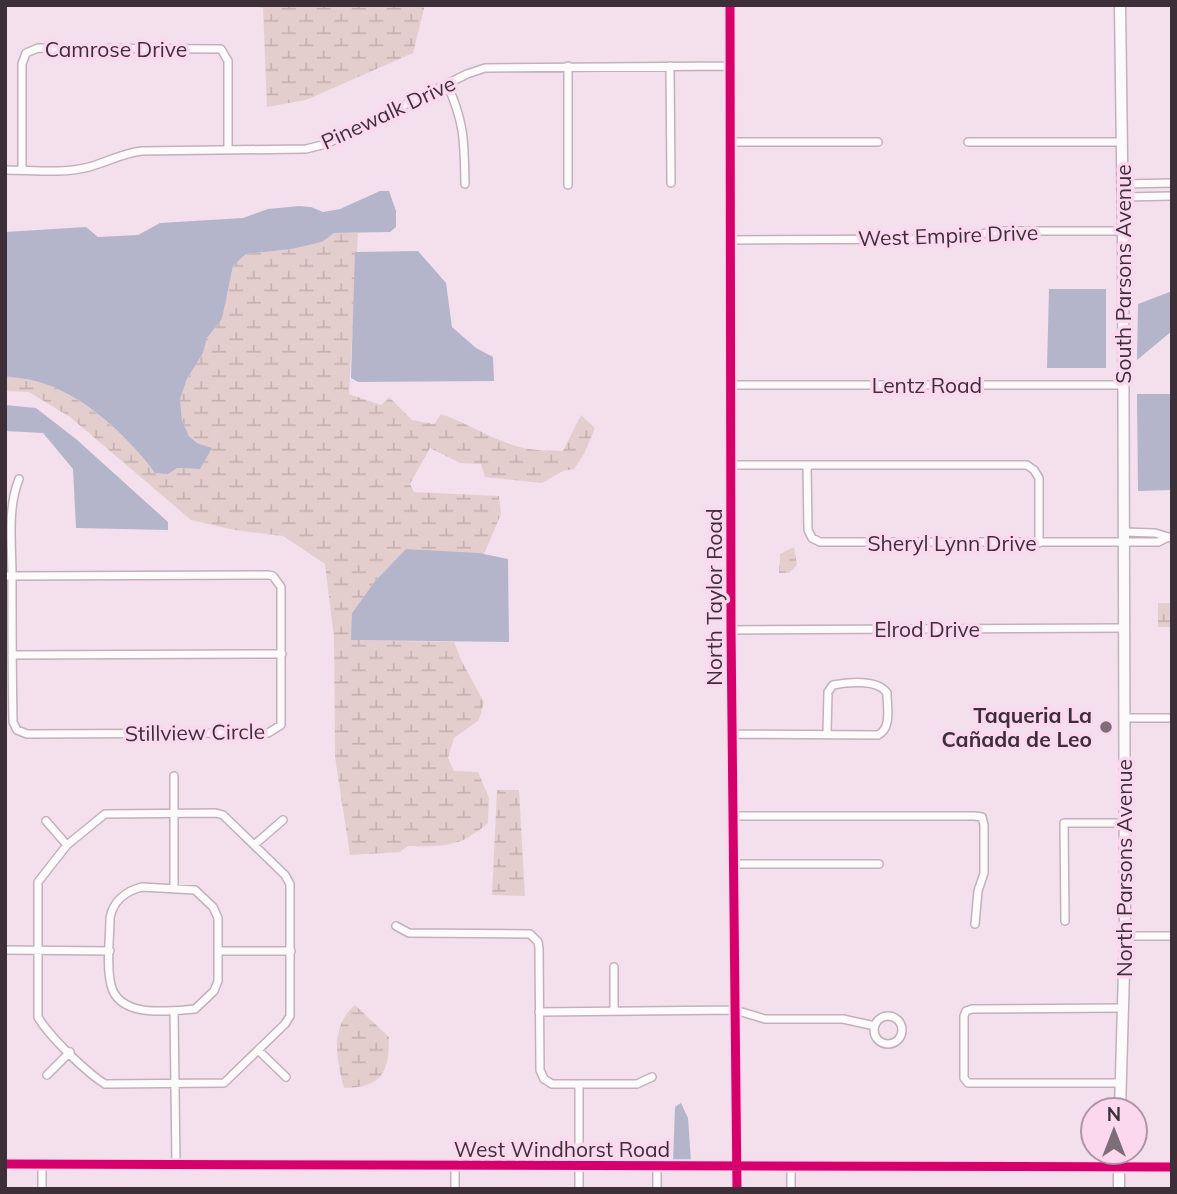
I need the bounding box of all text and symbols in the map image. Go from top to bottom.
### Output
street label: Camrose Drive [45,36,187,62]
street label: Pinewalk Drive [317,70,459,154]
street label: South Parsons Avenue [1110,164,1136,384]
street label: West Empire Drive [857,219,1039,251]
street label: Lentz Road [872,372,982,398]
street label: North Taylor Road [701,508,727,686]
street label: Sheryl Lynn Drive [867,530,1037,556]
street label: Elrod Drive [874,616,980,642]
place label: Taqueria La Cañada de Leo [942,702,1092,752]
street label: Stillview Circle [125,718,265,746]
marker: Taqueria La Cañada de Leo [1098,719,1114,735]
street label: North Parsons Avenue [1111,759,1137,977]
north arrow [1079,1096,1149,1166]
text: N [1107,1102,1121,1126]
street label: West Windhorst Road [454,1136,670,1162]

